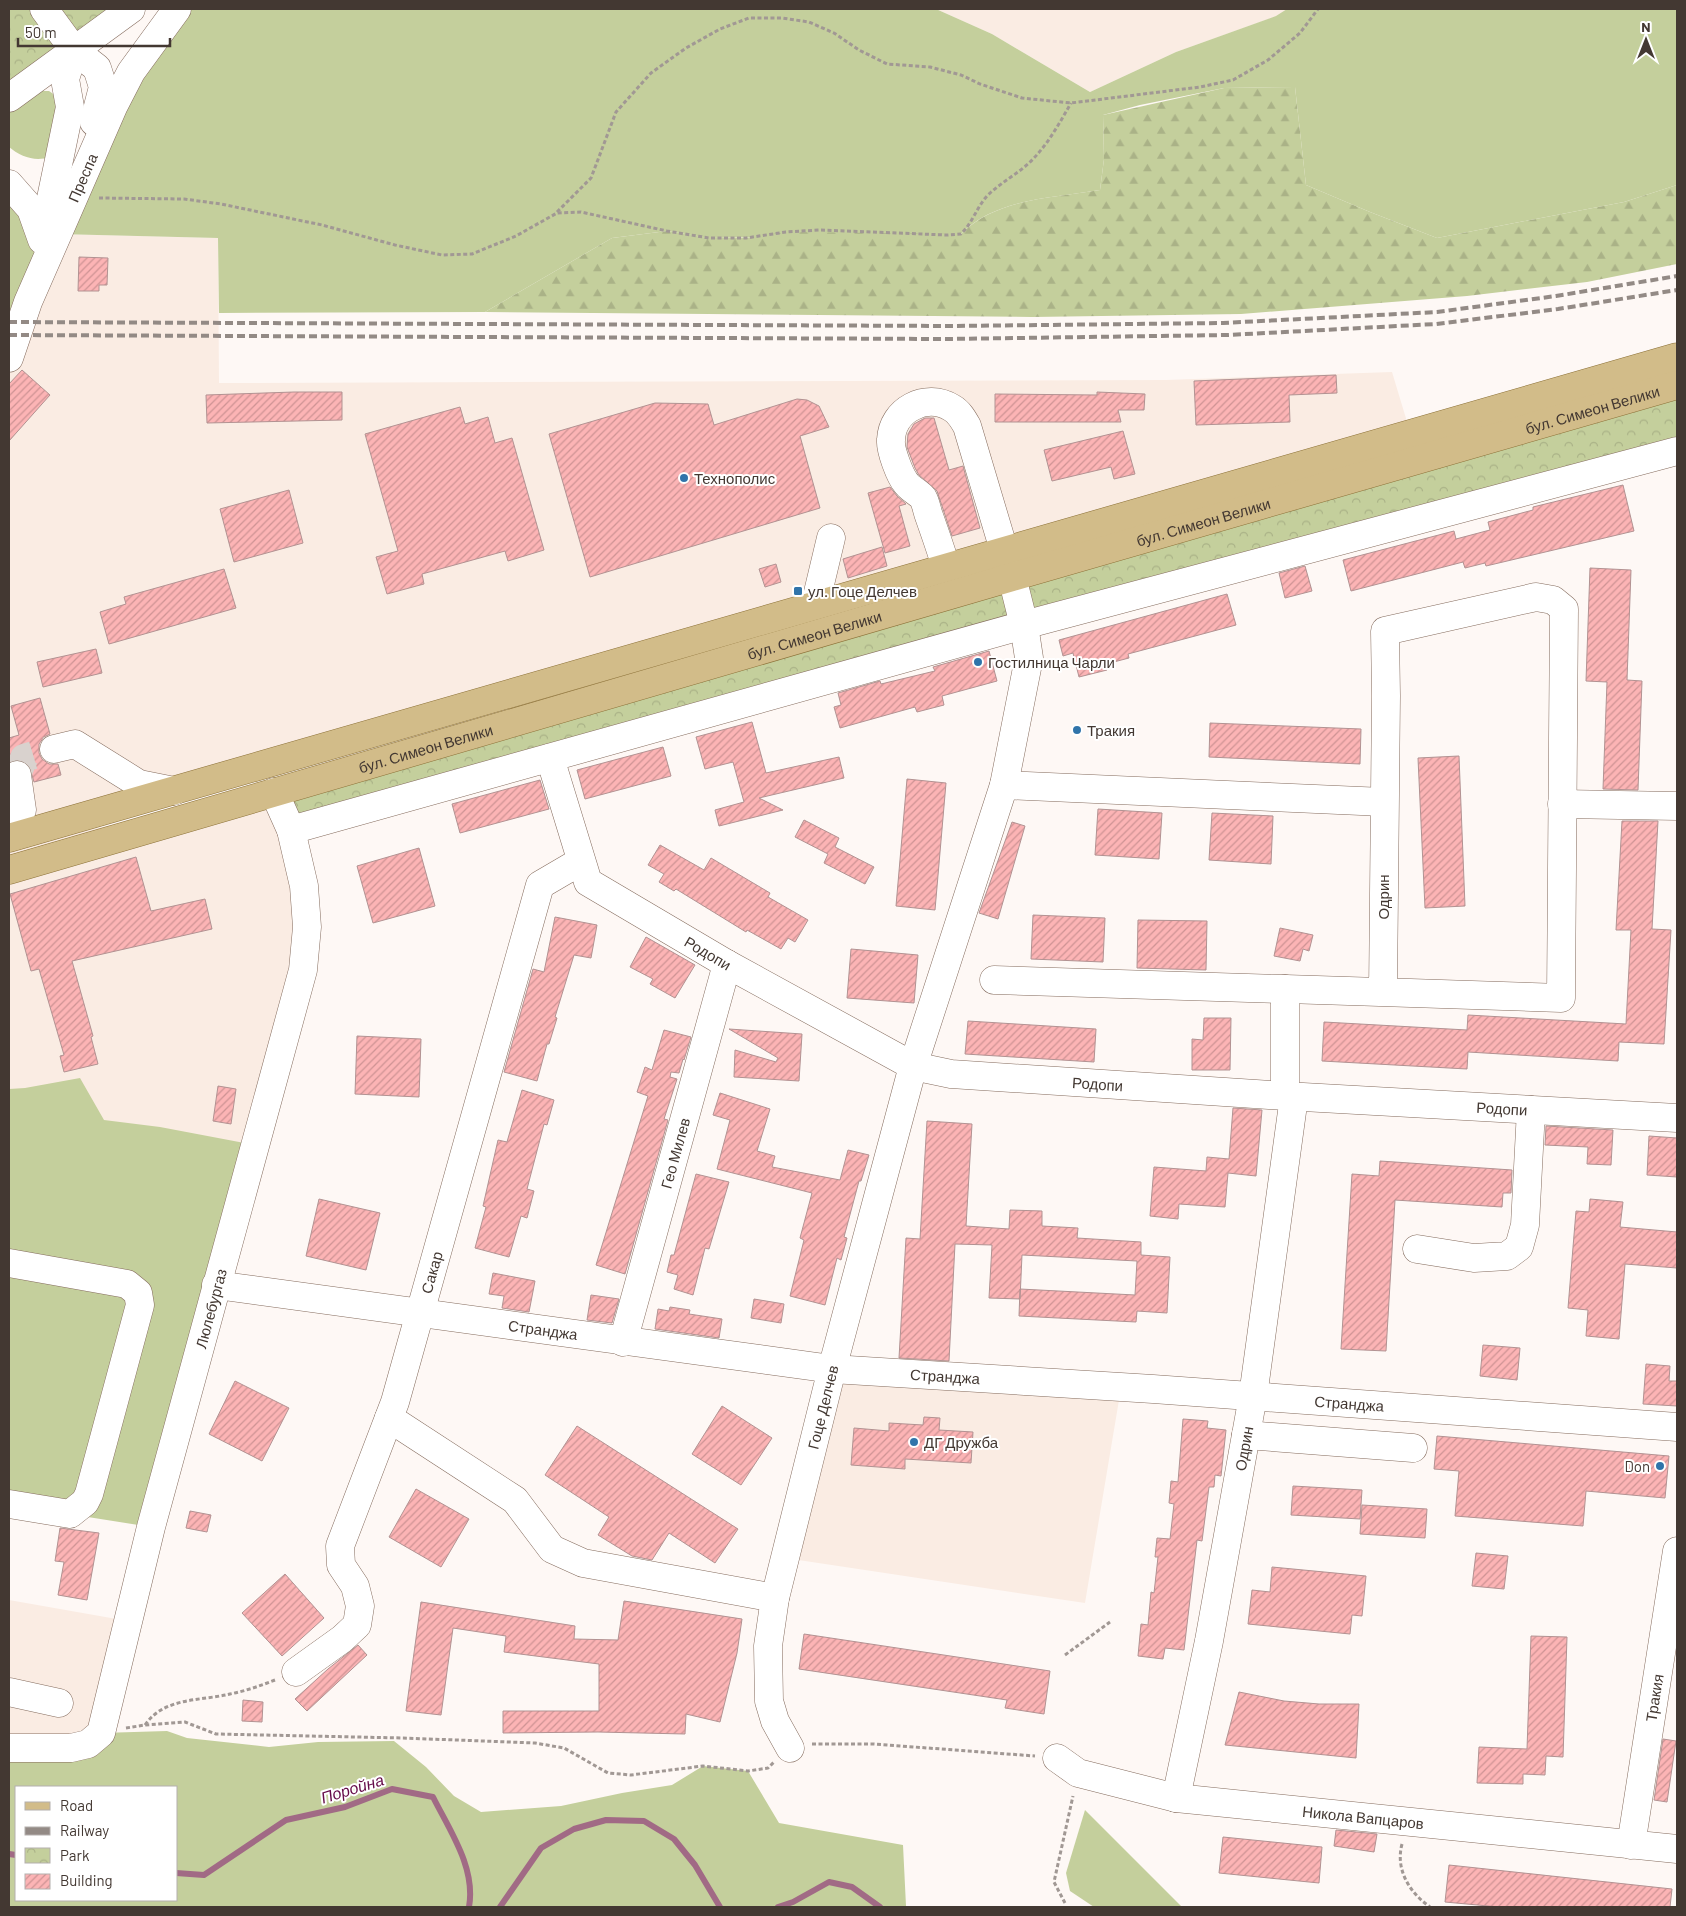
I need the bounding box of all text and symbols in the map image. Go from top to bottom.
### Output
scale bar [18,15,170,47]
north arrow [1621,15,1671,65]
text: N [1641,18,1651,35]
text: 50 m [25,23,57,41]
street label: Преспа [64,150,101,205]
street label: бул. Симеон Велики [1523,382,1662,437]
place label: Технополис [694,469,776,487]
marker: Технополис [678,472,690,484]
street label: бул. Симеон Велики [1134,494,1272,550]
place label: ул. Гоце Делчев [808,582,917,600]
marker: ул. Гоце Делчев [792,585,804,597]
street label: бул. Симеон Велики [745,607,884,663]
place label: Гостилница Чарли [988,653,1115,671]
marker: Гостилница Чарли [972,656,984,668]
street label: бул. Симеон Велики [356,720,495,776]
place label: Тракия [1087,721,1135,739]
marker: Тракия [1071,724,1083,736]
street label: Одрин [1374,874,1392,920]
street label: Родопи [681,932,735,973]
street label: Родопи [1072,1073,1124,1094]
street label: Родопи [1476,1098,1528,1119]
street label: Гео Милев [657,1116,693,1191]
street label: Сакар [417,1249,446,1296]
street label: Люлебургаз [191,1266,230,1350]
street label: Странджа [507,1316,579,1343]
street label: Гоце Делчев [803,1363,842,1451]
street label: Странджа [910,1365,981,1387]
street label: Странджа [1314,1392,1385,1415]
street label: Одрин [1231,1425,1256,1472]
place label: ДГ Дружба [924,1433,999,1451]
marker: ДГ Дружба [908,1436,920,1448]
place label: Don [1624,1457,1650,1475]
marker: Don [1654,1460,1666,1472]
street label: Тракия [1641,1673,1667,1723]
water label: Поройна [318,1769,386,1807]
legend [15,1786,178,1901]
text: Road [60,1796,93,1814]
street label: Никола Вапцаров [1301,1802,1425,1832]
text: Railway [60,1821,109,1839]
text: Park [60,1846,90,1864]
text: Building [60,1871,113,1889]

